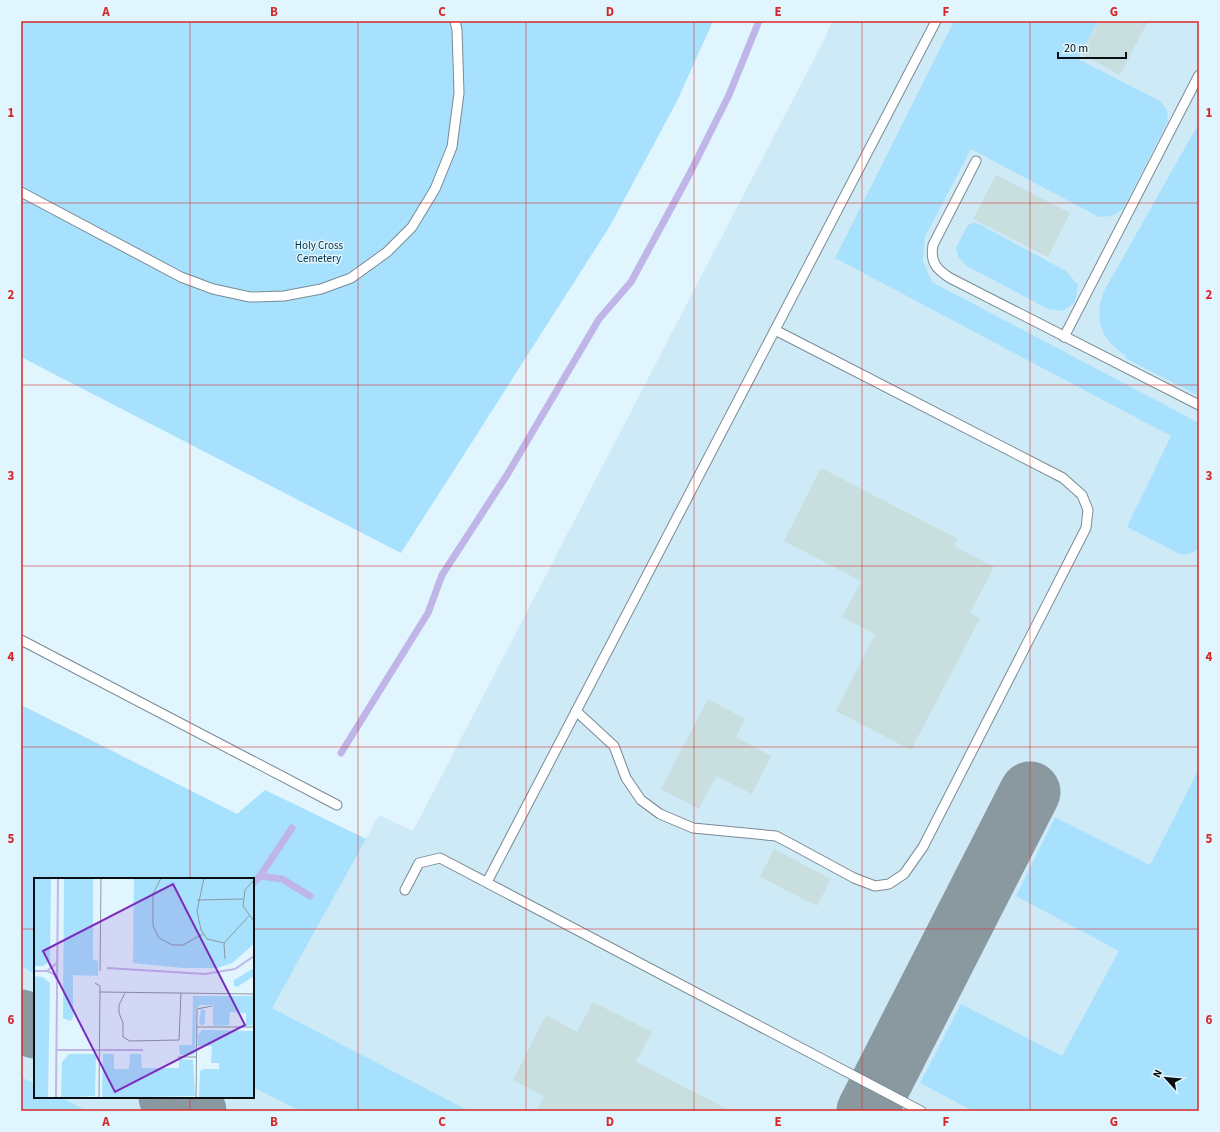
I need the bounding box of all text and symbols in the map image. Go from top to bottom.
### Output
text: A [101,3,110,21]
text: B [270,3,278,21]
text: C [438,3,446,21]
text: D [606,3,614,21]
text: E [774,3,782,21]
text: F [943,3,950,21]
text: G [1110,3,1118,21]
scale bar [1058,34,1126,60]
text: 20 m [1064,40,1088,57]
text: 1 [8,104,15,122]
text: 1 [1206,104,1213,122]
park label: Holy Cross Cemetery [295,238,344,266]
text: 2 [8,286,15,304]
text: 2 [1206,286,1213,304]
text: 3 [8,467,15,485]
text: 3 [1206,467,1213,485]
text: 4 [8,648,15,666]
text: 4 [1206,648,1213,666]
text: 5 [8,830,15,848]
text: 5 [1206,830,1213,848]
inset map [34,878,254,1098]
text: 6 [8,1011,15,1029]
text: 6 [1206,1011,1213,1029]
north arrow [1146,1058,1186,1098]
text: N [1149,1067,1166,1080]
text: A [101,1113,110,1131]
text: B [270,1113,278,1131]
text: C [438,1113,446,1131]
text: D [606,1113,614,1131]
text: E [774,1113,782,1131]
text: F [943,1113,950,1131]
text: G [1110,1113,1118,1131]

